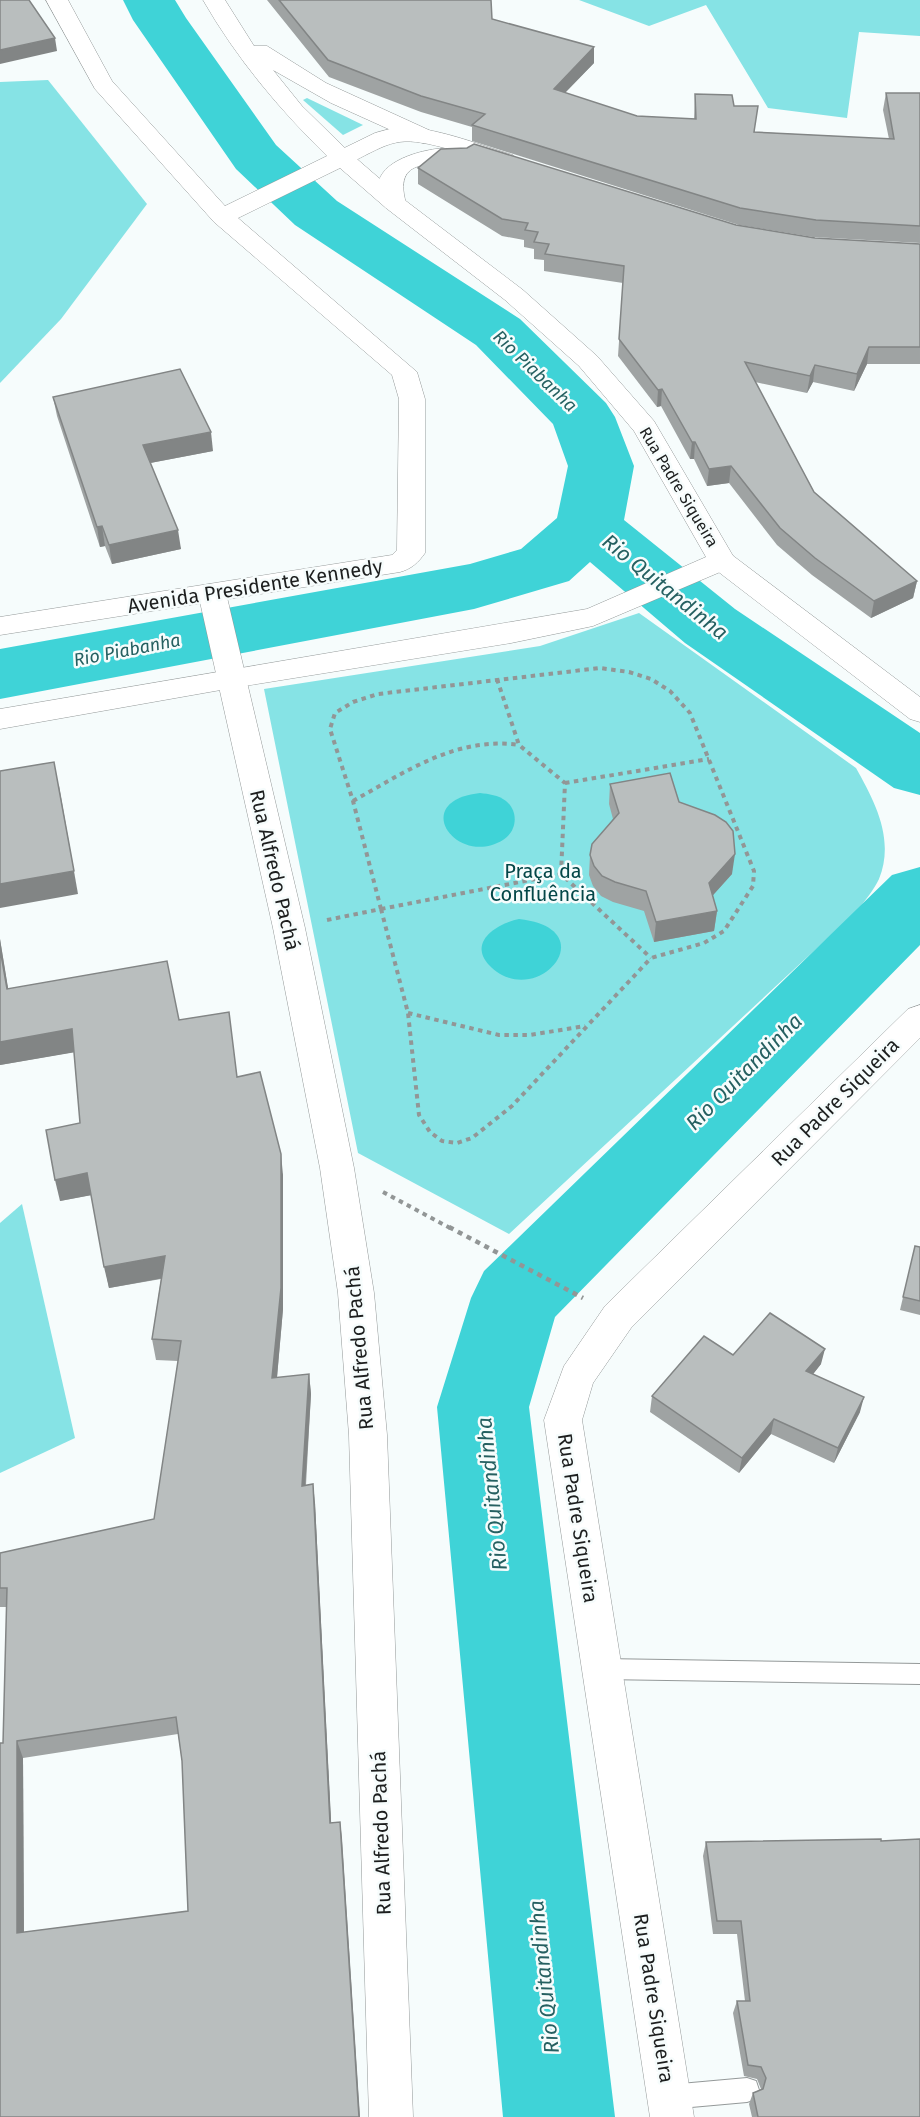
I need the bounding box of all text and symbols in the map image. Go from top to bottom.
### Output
water label: Rio Piabanha [488,325,582,417]
street label: Rua Padre Siqueira [636,423,722,551]
water label: Rio Quitandinha [597,528,733,646]
street label: Avenida Presidente Kennedy [126,554,384,618]
water label: Rio Piabanha [72,629,182,671]
street label: Rua Alfredo Pachá [245,787,305,953]
park label: Praça da Confluência [490,859,596,906]
water label: Rio Quitandinha [680,1008,808,1136]
street label: Rua Padre Siqueira [766,1033,904,1171]
street label: Rua Alfredo Pachá [340,1265,378,1431]
water label: Rio Quitandinha [471,1416,513,1572]
street label: Rua Padre Siqueira [553,1432,603,1604]
street label: Rua Alfredo Pachá [366,1750,396,1916]
water label: Rio Quitandinha [523,1899,565,2055]
street label: Rua Padre Siqueira [629,1912,679,2084]

